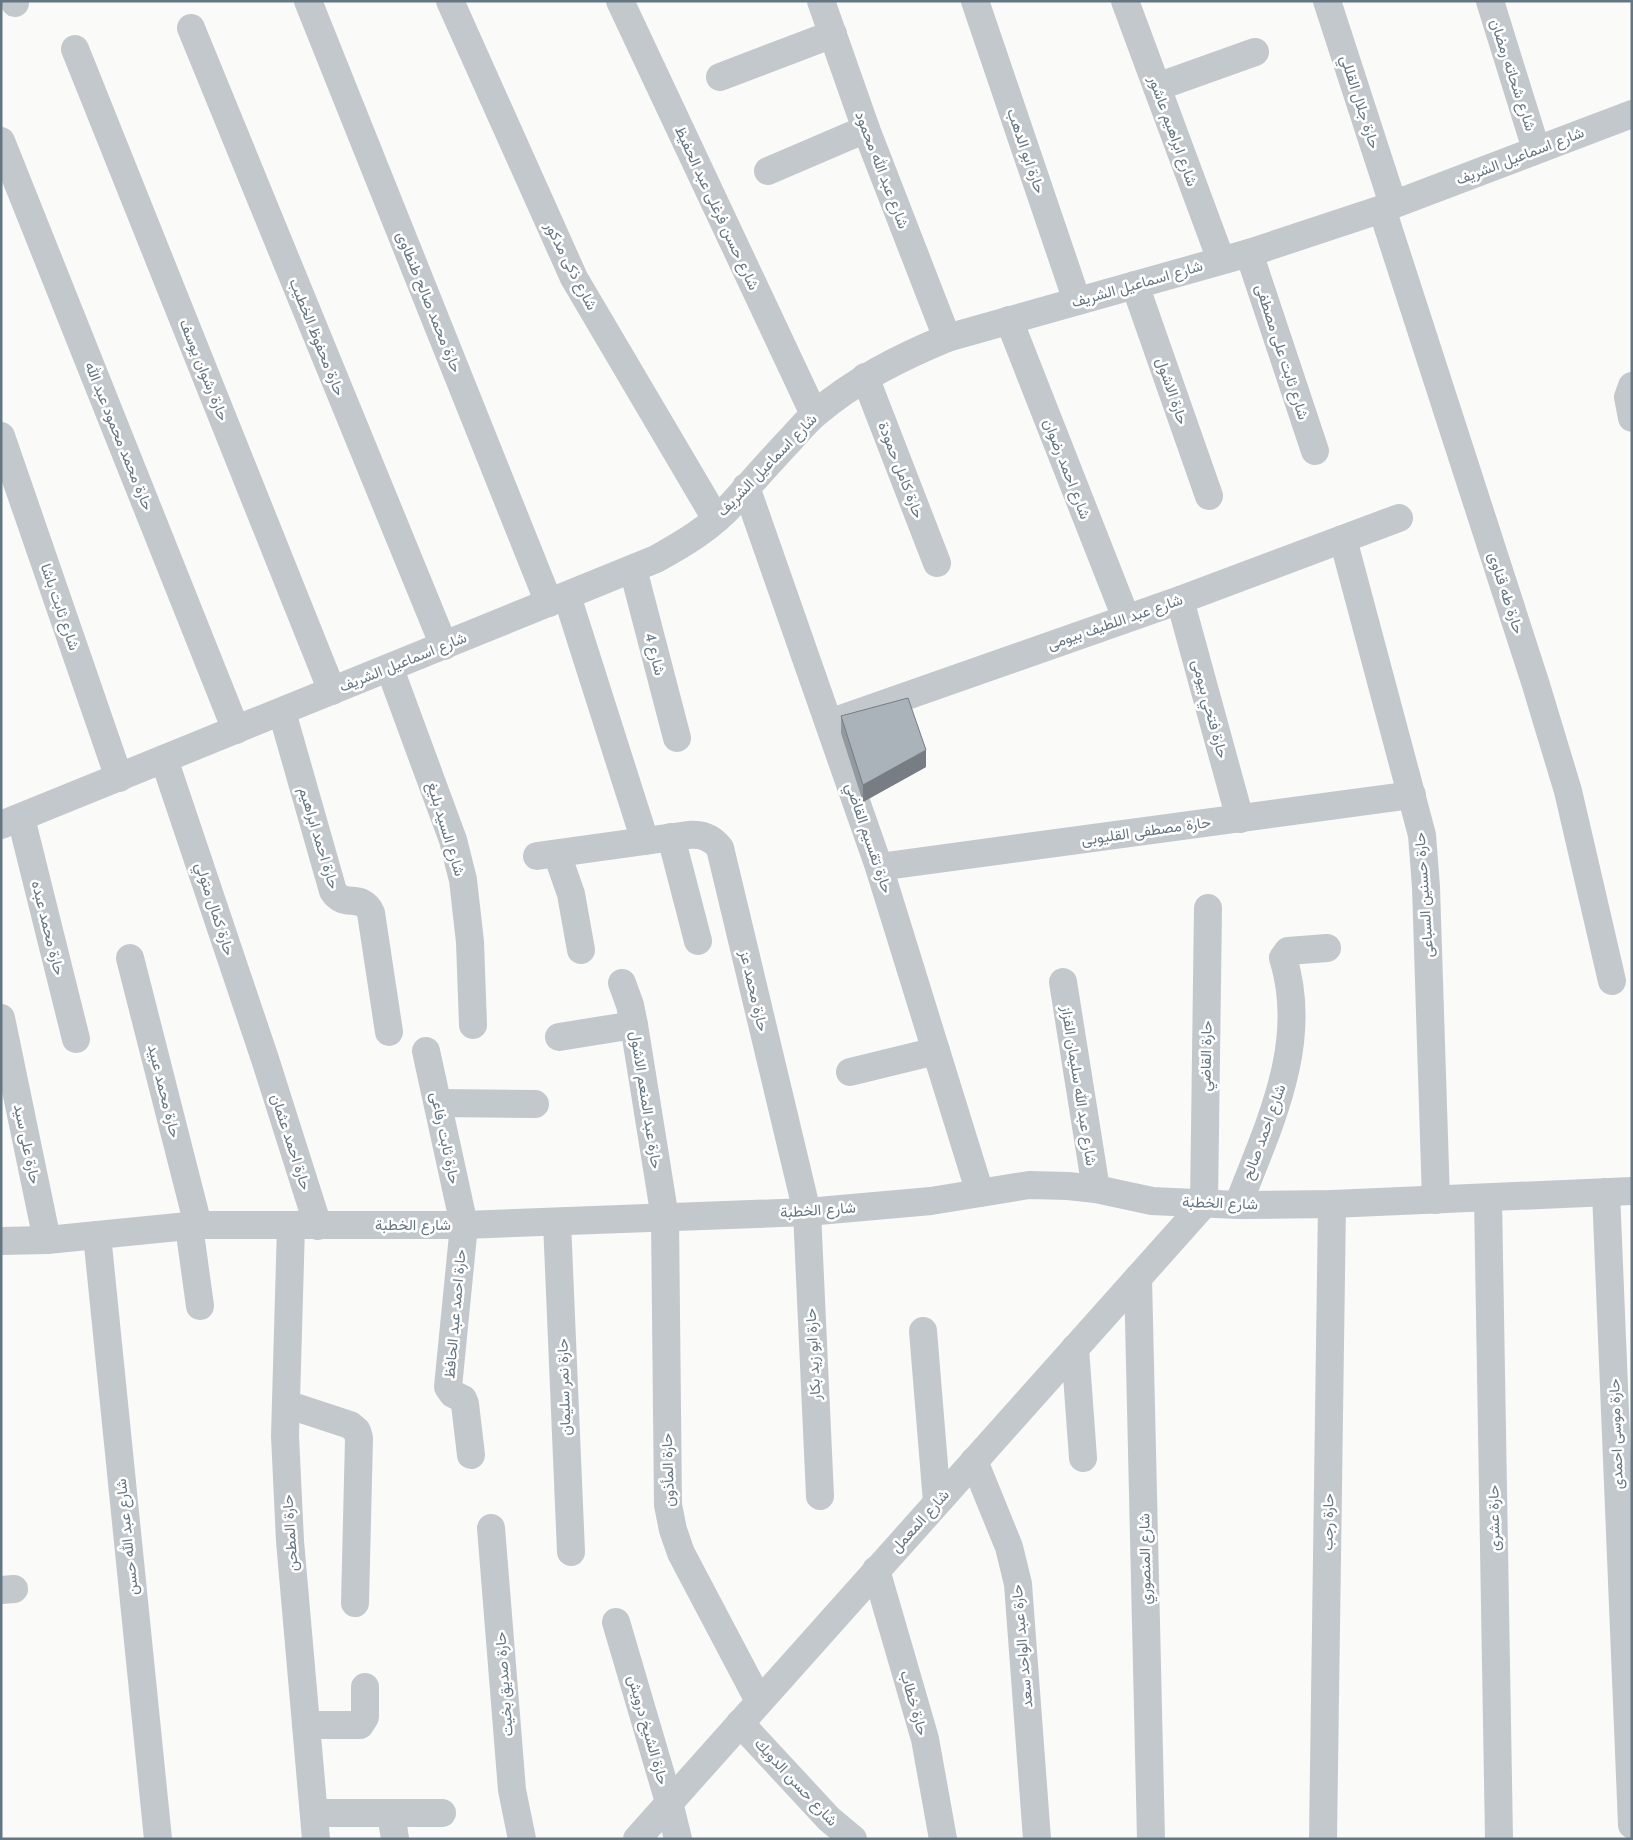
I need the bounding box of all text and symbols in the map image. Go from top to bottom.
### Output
street label: شارع شحاته رمضان [1484,16,1542,134]
street label: حارة جلال القللي [1333,52,1385,152]
street label: شارع ابراهيم عاشور [1142,72,1203,189]
street label: حارة ابو الدهب [1001,106,1051,196]
street label: شارع عبد الله محمود [849,108,915,232]
street label: شارع اسماعيل الشريف [1453,121,1587,191]
street label: شارع حسن فرغلى عبد الحفيظ [669,122,765,294]
street label: شارع ذكى مدكور [539,217,603,314]
street label: حارة محمد صالح طنطاوى [391,228,467,376]
street label: شارع اسماعيل الشريف [1069,255,1205,313]
street label: حارة محفوظ الخطيب [283,275,351,399]
street label: شارع ثابت على مصطفى [1250,281,1314,423]
street label: حارة رشوان يوسف [174,316,234,424]
street label: حارة الاشول [1150,355,1194,427]
street label: حارة محمد محمود عبد الله [79,359,159,513]
street label: شارع اسماعيل الشريف [712,408,822,521]
street label: شارع احمد رضوان [1038,416,1096,523]
street label: حارة كامل حمودة [872,418,930,522]
street label: حارة طه قناوى [1482,549,1530,637]
street label: شارع ثابت باشا [35,561,85,654]
street label: شارع عبد اللطيف بيومى [1044,588,1186,656]
street label: شارع اسماعيل الشريف [336,626,470,698]
street label: شارع 4 [639,630,671,678]
street label: حارة فتحي بيومى [1184,657,1234,761]
street label: شارع السيد بليغ [421,779,471,879]
street label: حارة تقسيم القاضي [838,780,898,897]
street label: حارة احمد ابراهيم [293,784,345,892]
street label: حارة مصطفى القليوبى [1080,811,1212,851]
street label: حارة حسنين السباعى [1409,832,1439,958]
street label: حارة كمال متولي [188,860,240,959]
street label: حارة محمد عبده [26,878,70,978]
street label: حارة محمد عز [734,947,774,1034]
street label: شارع عبد الله سليمان القزاز [1055,1004,1103,1168]
street label: حارة القاضي [1194,1020,1220,1092]
street label: حارة عبد المنعم الاشول [624,1030,668,1170]
street label: حارة محمد عبيد [142,1042,186,1140]
street label: شارع احمد صالح [1236,1081,1292,1183]
street label: حارة ثابت رفاعى [425,1090,465,1186]
street label: حارة احمد عثمان [265,1091,317,1193]
street label: حارة على سيد [8,1102,46,1186]
street label: شارع الخطبة [1182,1191,1258,1215]
street label: شارع الخطبة [779,1196,857,1224]
street label: شارع الخطبة [375,1214,451,1236]
street label: حارة احمد عبد الحافظ [438,1248,472,1380]
street label: حارة ابو زيد بكار [800,1308,826,1401]
street label: حارة نمر سليمان [551,1338,577,1436]
street label: حارة موسى احمدى [1603,1378,1629,1490]
street label: حارة المأذون [656,1433,680,1507]
street label: شارع عبد الله حسن [110,1477,144,1596]
street label: شارع المعمل [886,1484,954,1557]
street label: حارة عشرى [1482,1485,1506,1551]
street label: حارة رجب [1317,1493,1339,1551]
street label: حارة المطحن [276,1494,304,1572]
street label: شارع المنصوري [1133,1513,1159,1605]
street label: حارة عبد الواحد سعد [1006,1583,1038,1709]
street label: حارة صديق بخيت [489,1631,519,1737]
street label: حارة خطاب [894,1668,934,1738]
street label: حارة الشيخ درويش [622,1673,674,1787]
street label: شارع حسن الدويك [749,1733,843,1831]

